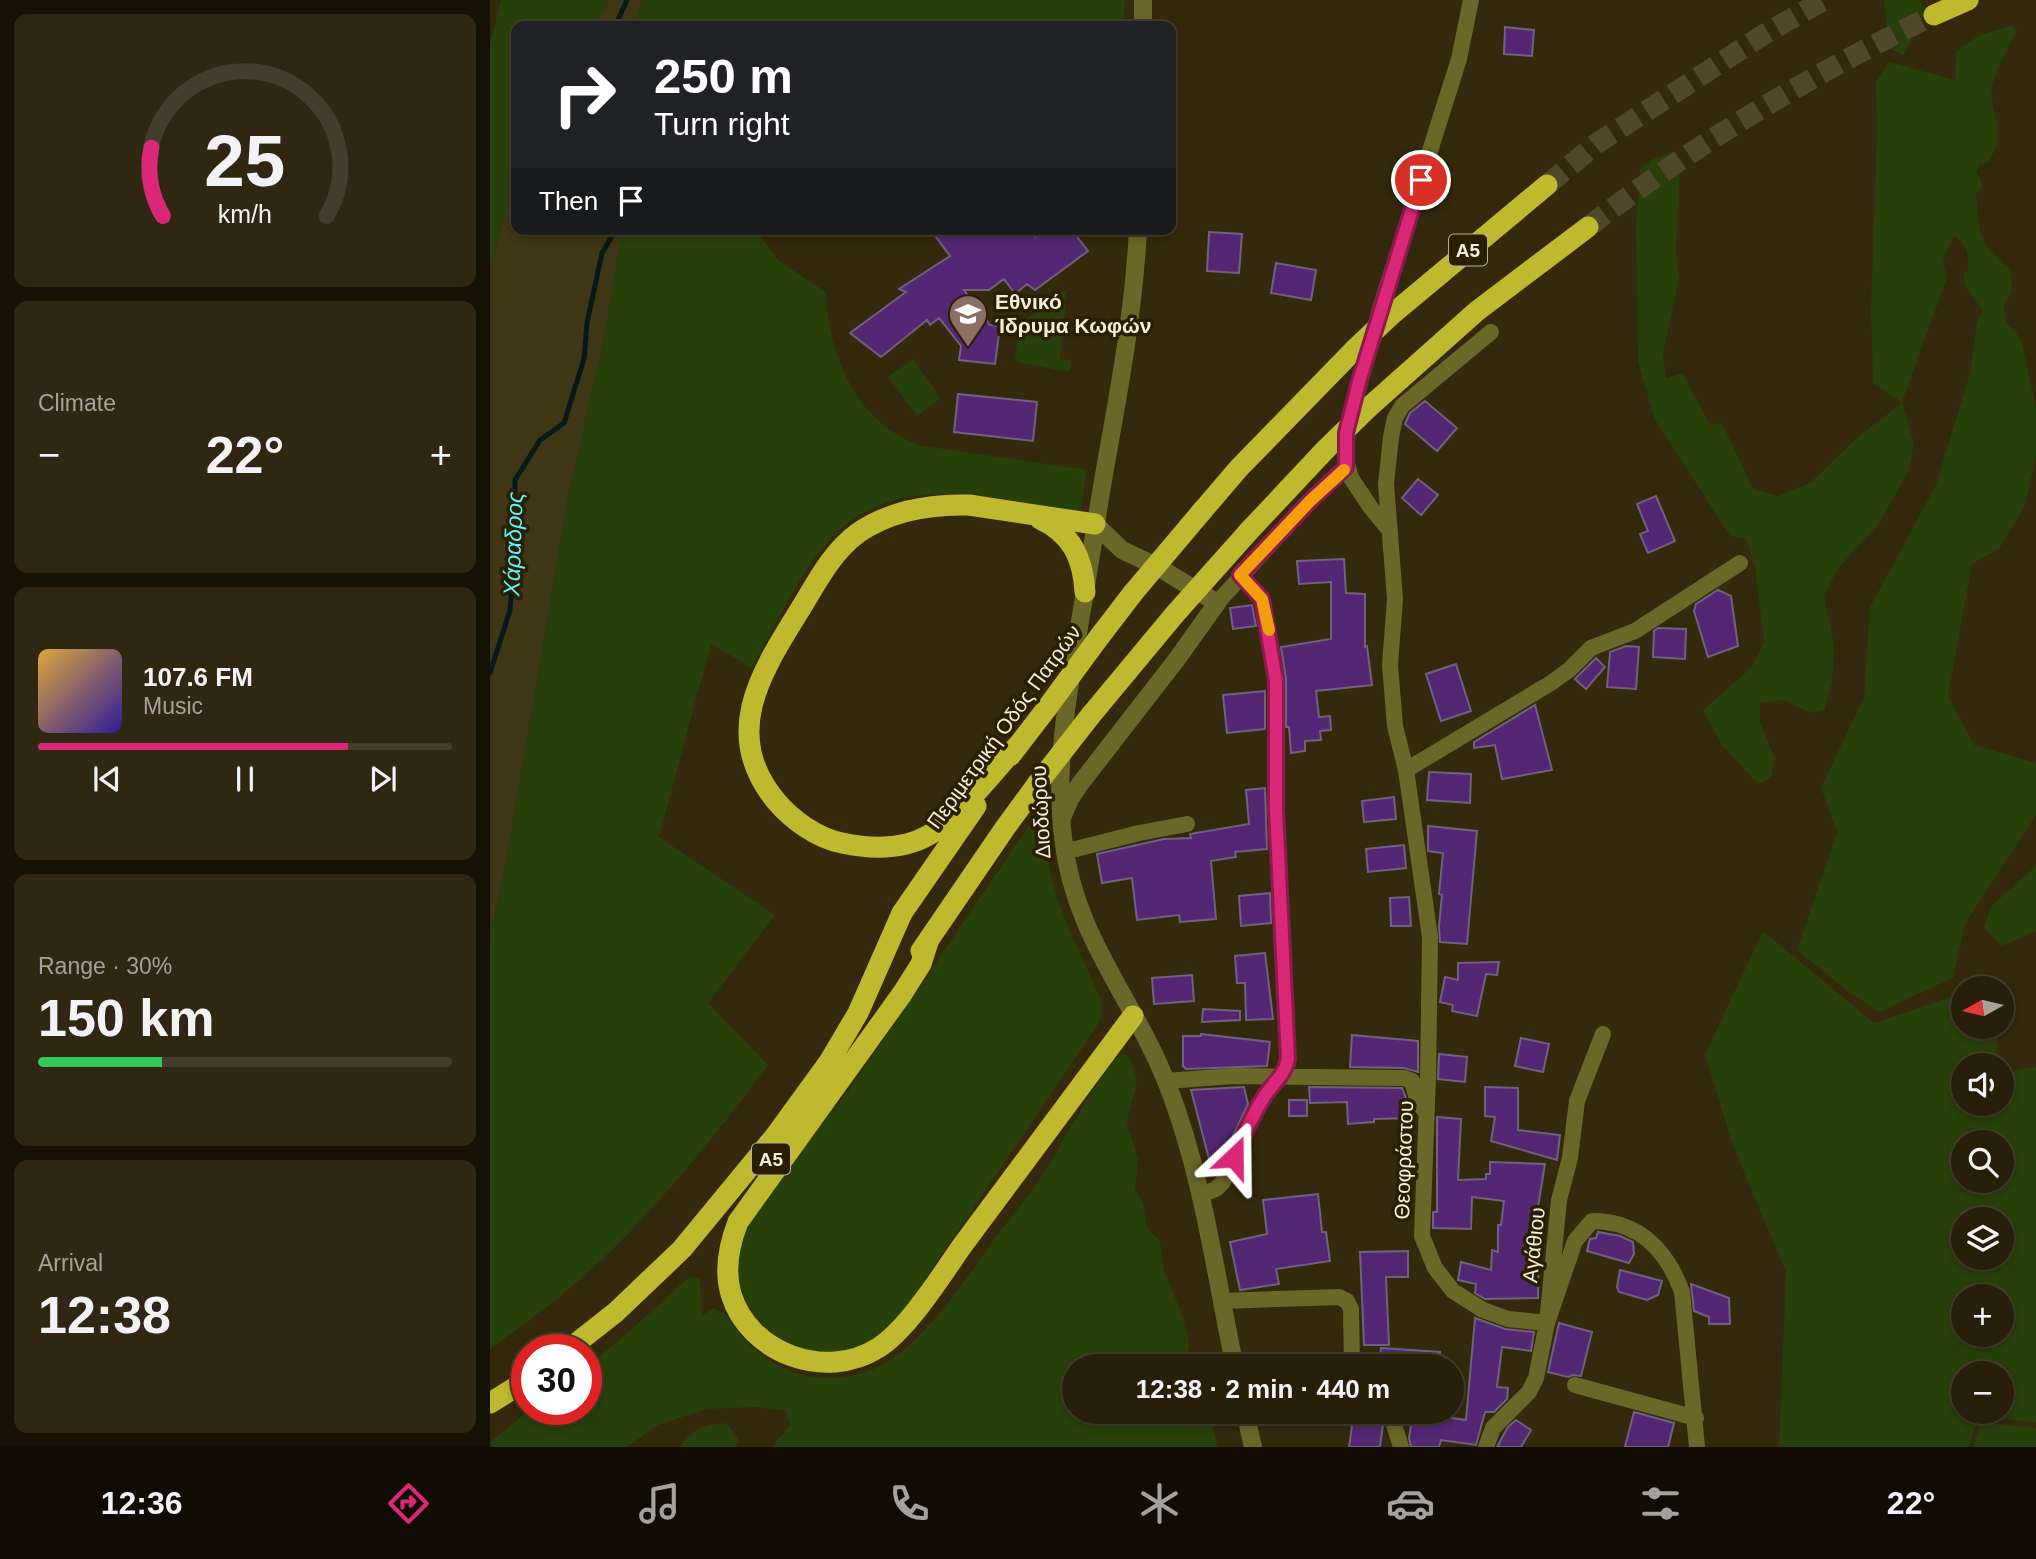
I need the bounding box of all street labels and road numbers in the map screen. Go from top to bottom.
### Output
road number: Α5 [1449,234,1487,266]
street label: Περιμετρική Οδός Πατρών [922,621,1085,833]
street label: Διοδώρου [1027,765,1054,859]
street label: Θεοφράστου [1390,1100,1417,1220]
road number: Α5 [752,1144,790,1175]
street label: Αγάθιου [1518,1206,1549,1284]

